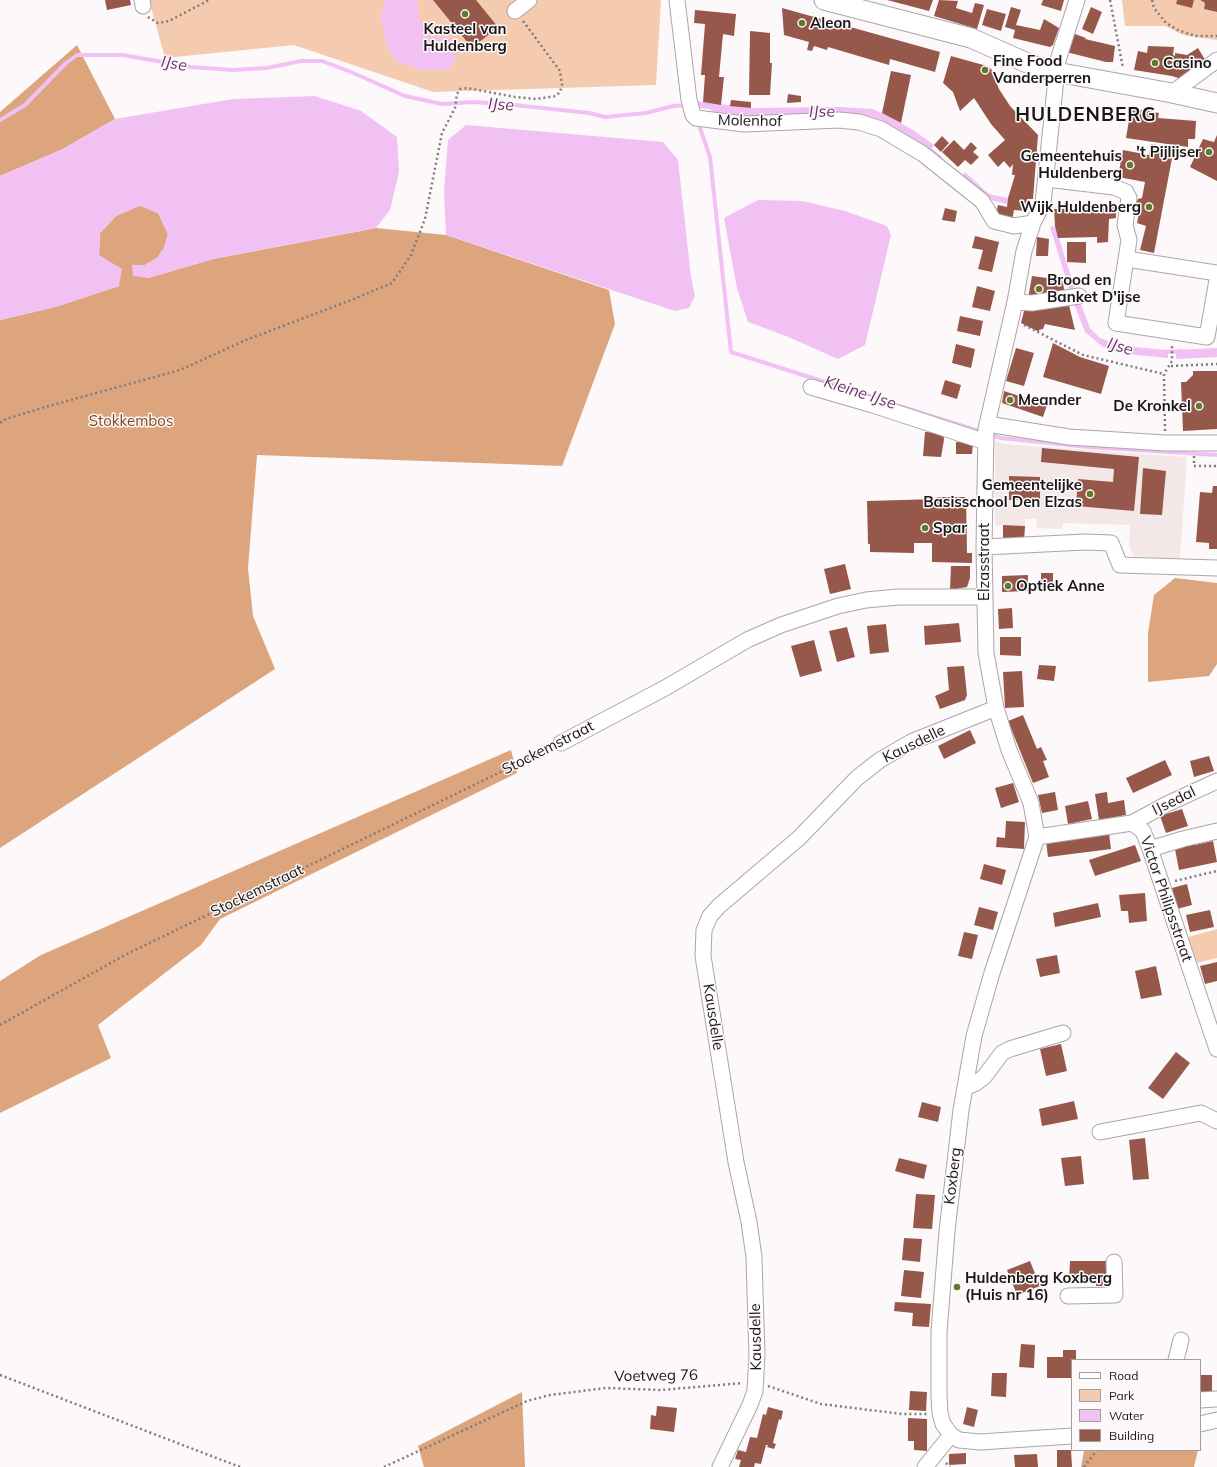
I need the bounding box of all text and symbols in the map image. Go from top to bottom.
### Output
marker: Kasteel van Huldenberg [460,9,470,19]
place label: Aleon [810,14,851,32]
marker: Aleon [797,18,807,28]
place label: Kasteel van Huldenberg [423,20,507,55]
water label: IJse [160,52,188,76]
place label: Fine Food Vanderperren [993,52,1091,87]
place label: Casino [1163,54,1212,72]
marker: Casino [1150,58,1160,68]
marker: Fine Food Vanderperren [980,65,990,75]
water label: IJse [487,95,515,115]
water label: IJse [809,102,835,122]
district label: HULDENBERG [1015,104,1157,126]
street label: Molenhof [718,111,782,131]
place label: 't Pijlijser [1136,143,1201,161]
place label: Gemeentehuis Huldenberg [1020,147,1122,182]
marker: 't Pijlijser [1204,147,1214,157]
marker: Gemeentehuis Huldenberg [1125,160,1135,170]
place label: Wijk Huldenberg [1020,198,1141,216]
marker: Wijk Huldenberg [1144,202,1154,212]
place label: Brood en Banket D'ijse [1047,271,1140,306]
marker: Brood en Banket D'ijse [1034,284,1044,294]
water label: IJse [1105,334,1135,360]
water label: Kleine IJse [821,372,899,414]
place label: Meander [1018,391,1081,409]
marker: Meander [1005,395,1015,405]
place label: De Kronkel [1113,397,1191,415]
marker: De Kronkel [1194,401,1204,411]
park label: Stokkembos [89,412,173,430]
place label: Gemeentelijke Basisschool Den Elzas [923,476,1082,511]
marker: Gemeentelijke Basisschool Den Elzas [1085,489,1095,499]
place label: Spar [933,519,967,537]
marker: Spar [920,523,930,533]
street label: Elzasstraat [975,523,993,601]
place label: Optiek Anne [1016,577,1105,595]
marker: Optiek Anne [1003,581,1013,591]
street label: Stockemstraat [499,717,597,779]
street label: Kausdelle [880,721,948,767]
street label: IJsedal [1149,783,1199,819]
street label: Victor Philipsstraat [1136,834,1196,964]
street label: Stockemstraat [208,861,306,921]
street label: Kausdelle [699,982,727,1052]
street label: Koxberg [941,1146,965,1206]
place label: Huldenberg Koxberg (Huis nr 16) [965,1269,1112,1304]
marker: Huldenberg Koxberg (Huis nr 16) [952,1282,962,1292]
street label: Kausdelle [746,1303,766,1371]
legend [1071,1359,1201,1451]
street label: Voetweg 76 [614,1366,698,1386]
text: Road [1109,1368,1138,1383]
text: Park [1109,1388,1134,1403]
text: Water [1109,1408,1144,1423]
text: Building [1109,1428,1154,1443]

